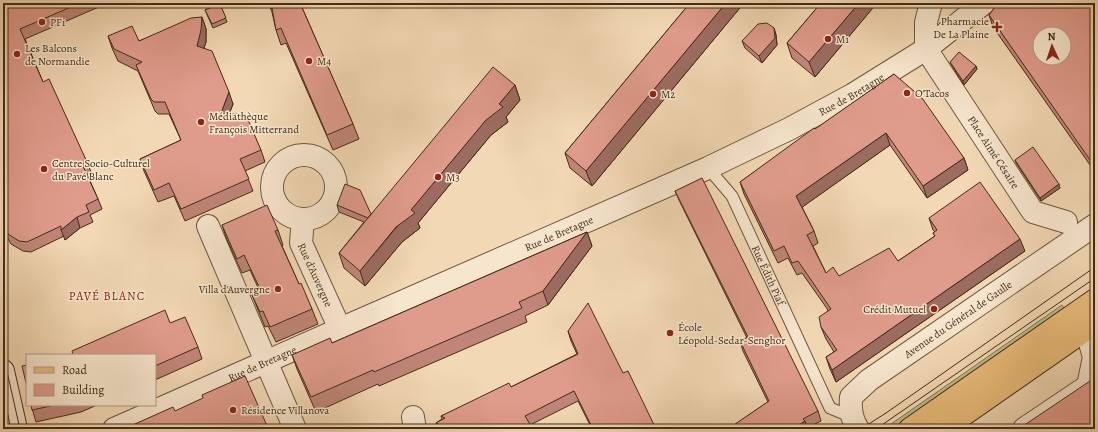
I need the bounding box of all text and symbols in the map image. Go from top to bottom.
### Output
place label: Pharmacie De La Plaine [933,14,989,42]
place label: PF1 [50,15,66,30]
marker: PF1 [37,17,47,27]
marker: Pharmacie De La Plaine [992,22,1002,32]
north arrow [1032,26,1072,66]
text: N [1047,29,1056,44]
place label: M1 [836,32,849,47]
marker: M1 [823,34,833,44]
place label: Les Balcons de Normandie [25,41,90,69]
marker: Les Balcons de Normandie [12,49,22,59]
place label: M4 [317,54,331,69]
marker: M4 [304,56,314,66]
street label: Rue de Bretagne [816,70,887,120]
place label: O'Tacos [915,86,949,101]
place label: M2 [661,87,676,102]
marker: O'Tacos [902,88,912,98]
marker: M2 [648,89,658,99]
place label: Médiathèque François Mitterrand [209,109,299,137]
street label: Place Aimé Césaire [964,113,1023,192]
marker: Médiathèque François Mitterrand [196,117,206,127]
place label: Centre Socio-Culturel du Pavé Blanc [52,156,150,184]
marker: Centre Socio-Culturel du Pavé Blanc [39,164,49,174]
place label: M3 [446,170,460,185]
marker: M3 [433,172,443,182]
street label: Rue de Bretagne [522,212,596,255]
street label: Rue d'Auvergne [294,241,336,309]
street label: Rue Édith Piaf [748,243,789,309]
street label: Avenue du Général de Gaulle [900,277,1015,362]
place label: Villa d'Auvergne [198,282,270,297]
marker: Villa d'Auvergne [273,284,283,294]
district label: PAVÉ BLANC [69,288,145,304]
place label: Crédit Mutuel [863,302,926,317]
marker: Crédit Mutuel [929,304,939,314]
place label: École Léopold-Sedar-Senghor [678,320,785,348]
marker: École Léopold-Sedar-Senghor [665,328,675,338]
street label: Rue de Bretagne [226,342,299,386]
legend [26,354,156,406]
text: Road [62,362,88,378]
text: Building [62,382,104,398]
place label: Résidence Villanova [241,403,330,418]
marker: Résidence Villanova [228,405,238,415]

